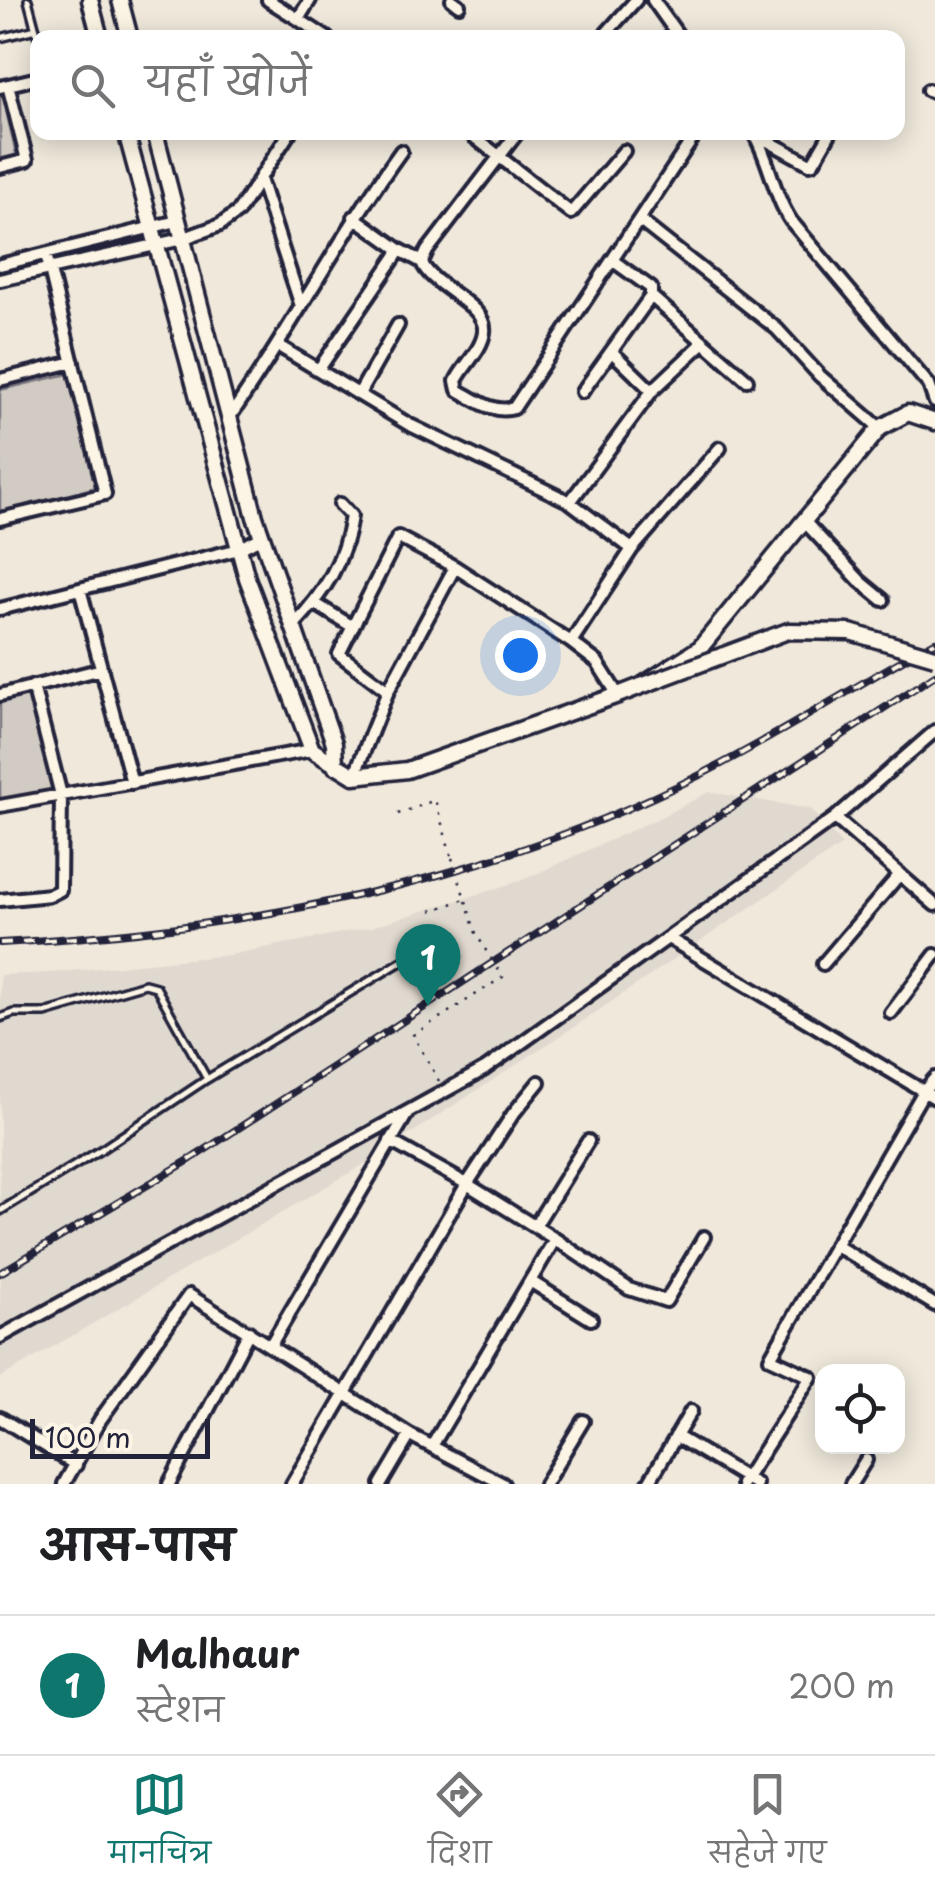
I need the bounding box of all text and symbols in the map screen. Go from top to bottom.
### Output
search box [30,30,905,140]
text: यहाँ खोजें [145,51,311,108]
icon: search [65,58,120,113]
your location [495,630,546,681]
pin: 1 [396,924,460,1006]
map controls [815,1364,905,1454]
button: locate [815,1364,905,1454]
scale bar [30,1414,210,1458]
text: 100 m [45,1415,131,1458]
text: आस-पास [40,1511,235,1574]
text: Malhaur [135,1624,299,1681]
text: 1 [65,1661,80,1709]
text: 200 m [788,1661,895,1709]
text: स्टेशन [135,1685,224,1733]
tab: मानचित्र [108,1767,211,1884]
tab: दिशा [428,1767,492,1884]
tab: सहेजे गए [708,1767,827,1884]

